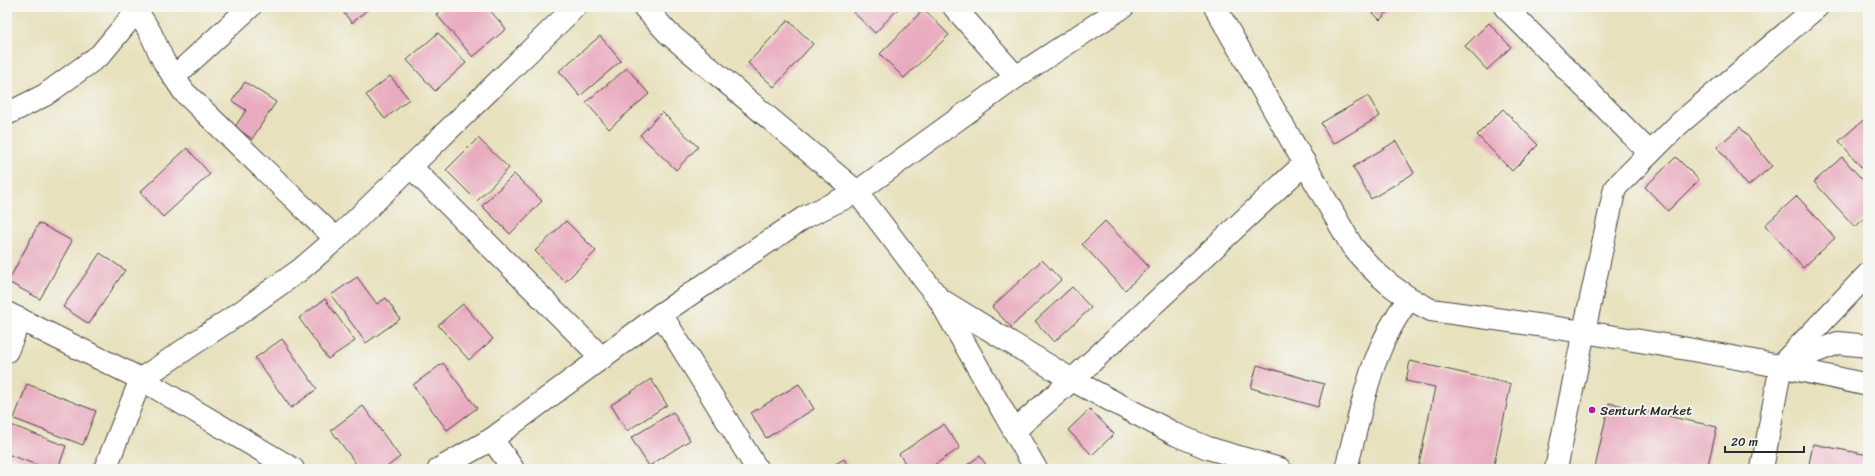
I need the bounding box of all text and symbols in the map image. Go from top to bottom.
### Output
place label: Senturk Market [1600,399,1692,422]
marker: Senturk Market [1587,405,1597,415]
scale bar [1725,428,1804,454]
text: 20 m [1731,431,1758,453]

